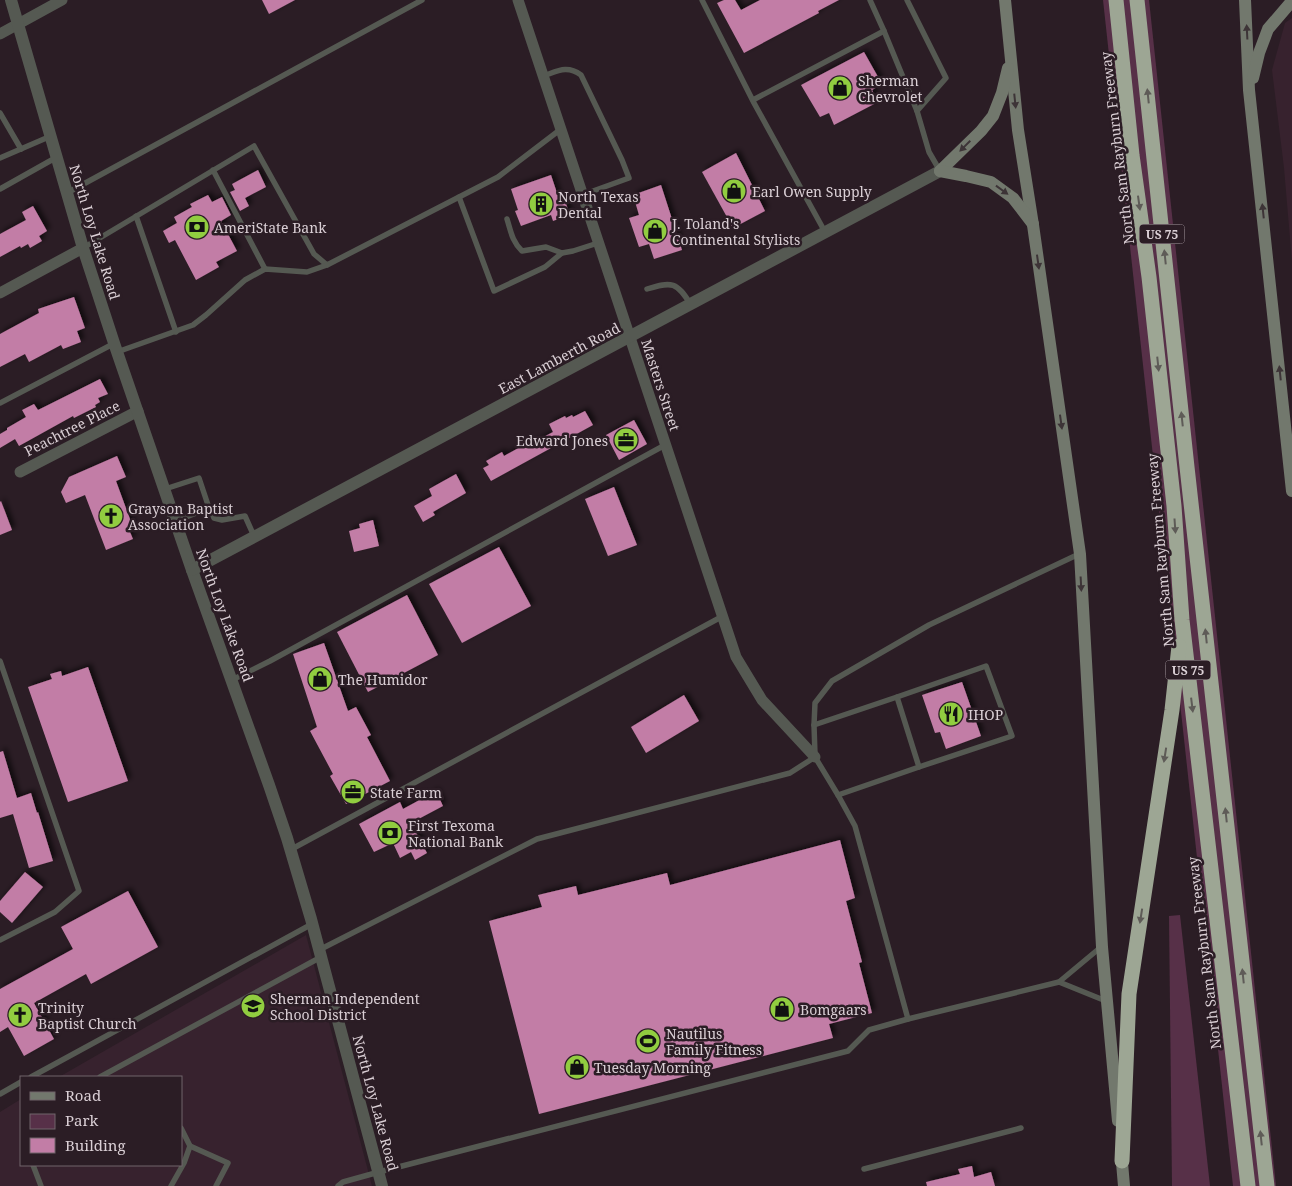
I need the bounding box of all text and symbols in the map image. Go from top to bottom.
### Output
one-way arrow [1242,24,1250,40]
street label: North Sam Rayburn Freeway [1096,50,1138,245]
place label: Sherman Chevrolet [858,71,923,106]
shop icon: Sherman Chevrolet [827,75,853,101]
one-way arrow [1144,87,1152,103]
one-way arrow [1011,93,1019,109]
one-way arrow [960,140,972,152]
street label: North Loy Lake Road [65,162,125,302]
shop icon: Earl Owen Supply [721,178,747,204]
place label: Earl Owen Supply [752,182,872,201]
one-way arrow [995,185,1008,196]
place label: North Texas Dental [558,187,638,222]
building icon: North Texas Dental [528,191,554,217]
one-way arrow [1135,195,1143,211]
one-way arrow [1259,203,1267,219]
bank icon: AmeriState Bank [184,214,210,240]
place label: J. Toland's Continental Stylists [671,214,800,249]
place label: AmeriState Bank [214,218,327,237]
shop icon: J. Toland's Continental Stylists [642,218,668,244]
road number: US 75 [1140,224,1184,243]
one-way arrow [1161,249,1169,265]
one-way arrow [1035,254,1043,270]
street label: East Lamberth Road [495,318,624,398]
street label: Masters Street [637,337,685,433]
one-way arrow [1155,356,1163,372]
one-way arrow [1276,364,1284,380]
street label: Peachtree Place [21,396,123,460]
one-way arrow [1178,411,1186,427]
one-way arrow [1057,415,1065,431]
office icon: Edward Jones [613,427,639,453]
place label: Edward Jones [516,431,608,450]
street label: North Sam Rayburn Freeway [1142,452,1178,647]
place label: Grayson Baptist Association [128,499,233,534]
church icon: Grayson Baptist Association [98,503,124,529]
one-way arrow [1172,518,1180,534]
street label: North Loy Lake Road [192,546,258,685]
one-way arrow [1078,576,1086,592]
one-way arrow [1202,627,1210,643]
road number: US 75 [1166,660,1210,680]
shop icon: The Humidor [307,666,333,692]
place label: The Humidor [338,670,428,689]
one-way arrow [1188,697,1196,713]
restaurant icon: IHOP [938,701,964,727]
place label: IHOP [968,705,1003,724]
one-way arrow [1161,747,1169,763]
office icon: State Farm [340,779,366,805]
place label: State Farm [370,783,442,802]
one-way arrow [1222,806,1230,822]
place label: First Texoma National Bank [408,816,504,851]
bank icon: First Texoma National Bank [377,820,403,846]
street label: North Sam Rayburn Freeway [1183,855,1225,1050]
one-way arrow [1137,908,1145,924]
one-way arrow [1239,968,1247,984]
place label: Sherman Independent School District [270,989,420,1024]
school or university icon: Sherman Independent School District [240,993,266,1019]
shop icon: Bomgaars [769,996,795,1022]
place label: Trinity Baptist Church [38,998,137,1033]
place label: Bomgaars [800,1000,867,1019]
church icon: Trinity Baptist Church [7,1002,33,1028]
place label: Nautilus Family Fitness [666,1024,762,1059]
sports icon: Nautilus Family Fitness [635,1028,661,1054]
street label: North Loy Lake Road [349,1033,403,1174]
shop icon: Tuesday Morning [564,1054,590,1080]
place label: Tuesday Morning [594,1058,711,1077]
legend [20,1076,182,1166]
text: Road [65,1085,101,1105]
text: Park [65,1110,99,1130]
one-way arrow [1257,1129,1265,1145]
text: Building [65,1135,126,1155]

